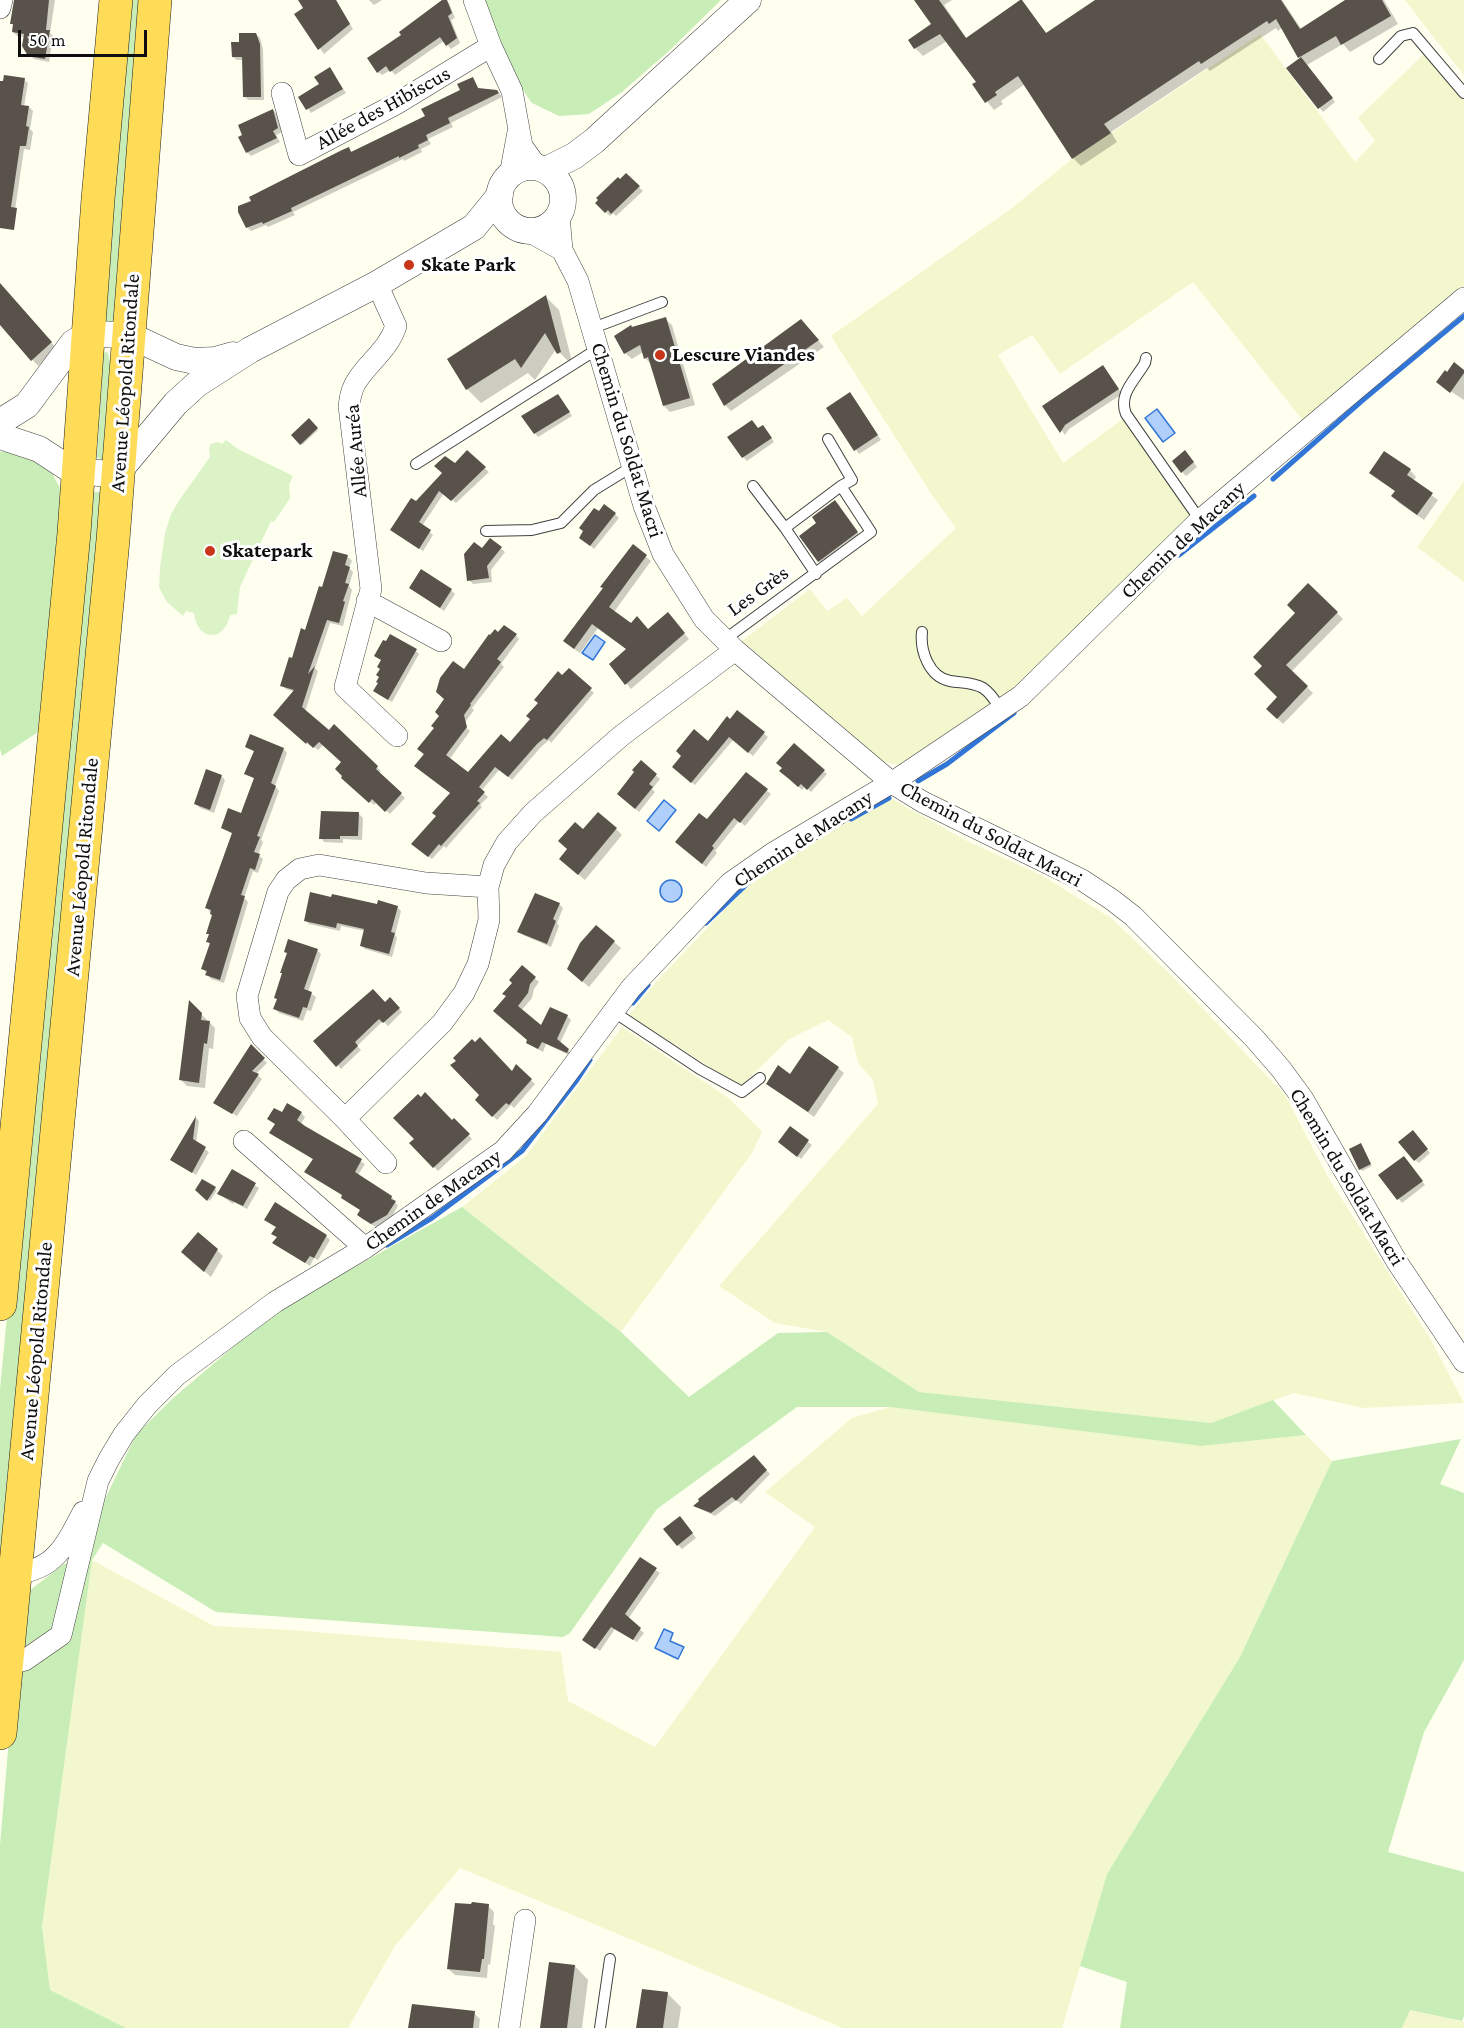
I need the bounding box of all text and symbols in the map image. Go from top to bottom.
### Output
scale bar [21,18,150,56]
text: 50 m [29,30,66,50]
street label: Allée des Hibiscus [311,61,455,155]
place label: Skate Park [421,252,515,278]
marker: Skate Park [402,258,416,272]
street label: Avenue Léopold Ritondale [105,273,145,493]
street label: Chemin du Soldat Macri [585,339,669,541]
place label: Lescure Viandes [672,342,815,368]
marker: Lescure Viandes [653,348,667,362]
street label: Allée Auréa [339,403,373,499]
street label: Chemin de Macany [1115,476,1251,604]
place label: Skatepark [222,538,312,564]
marker: Skatepark [203,544,217,558]
street label: Les Grès [722,560,794,622]
street label: Avenue Léopold Ritondale [60,757,104,977]
street label: Chemin du Soldat Macri [896,775,1086,893]
street label: Chemin de Macany [729,785,877,893]
street label: Chemin du Soldat Macri [1284,1084,1410,1270]
street label: Chemin de Macany [360,1143,506,1257]
street label: Avenue Léopold Ritondale [14,1241,58,1461]

